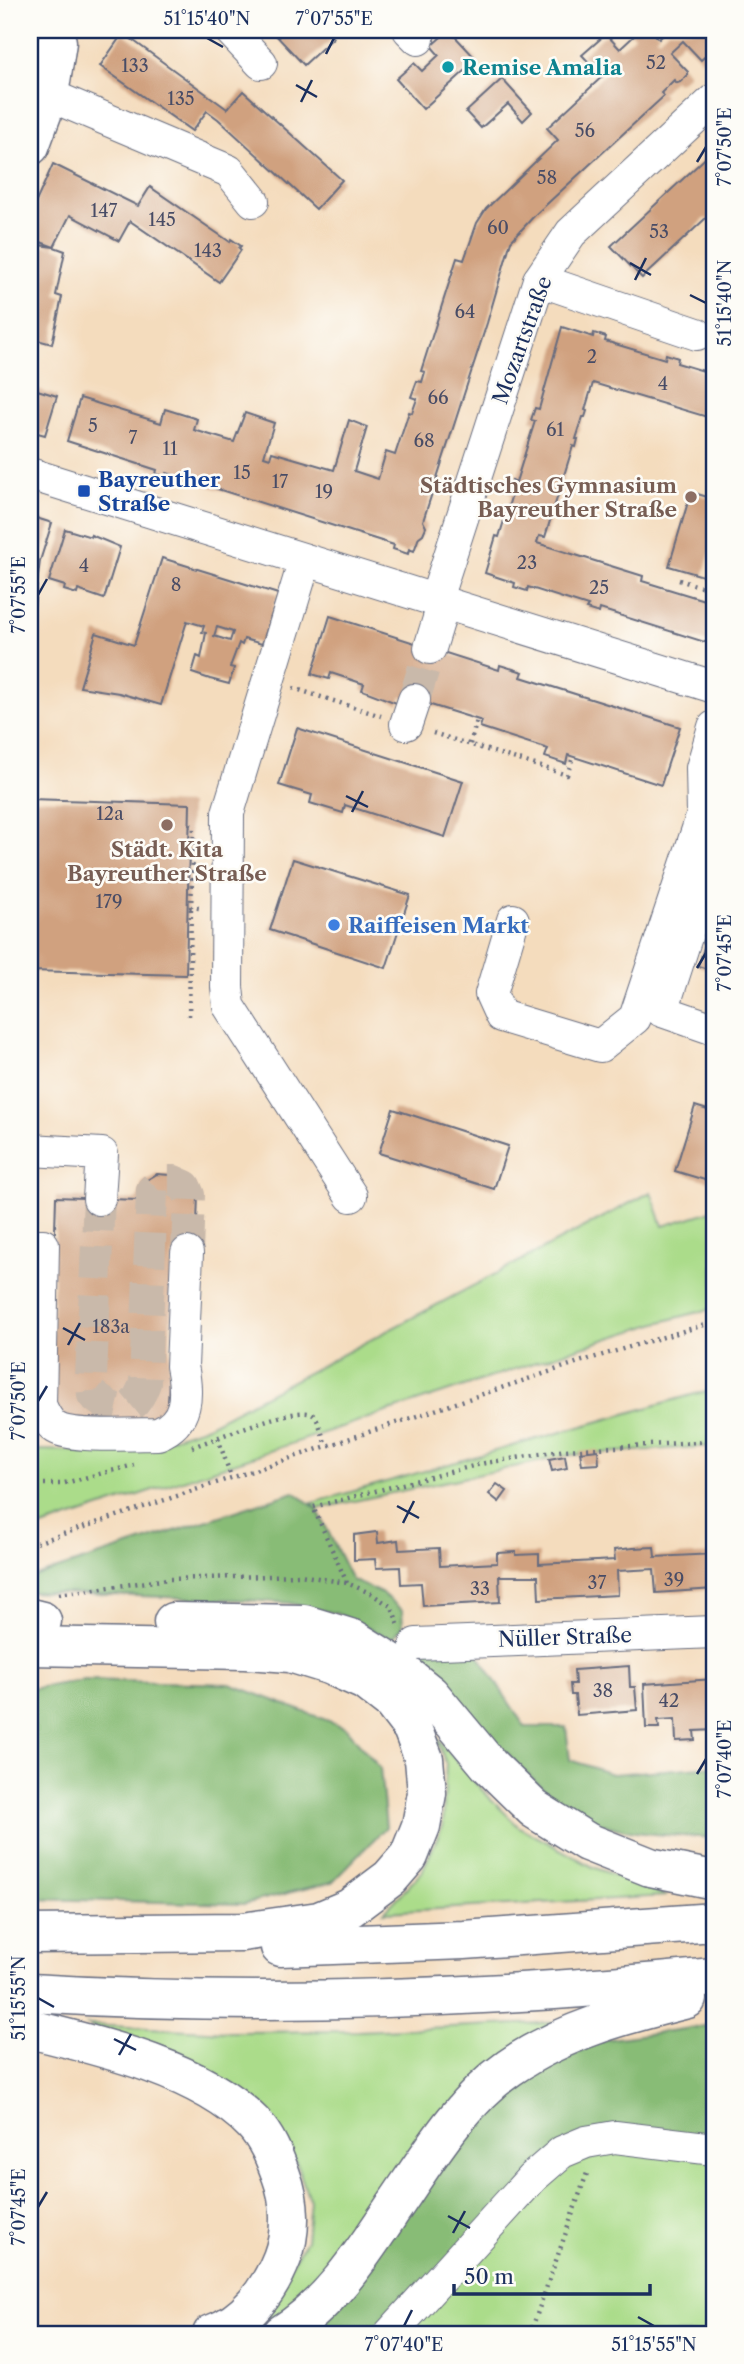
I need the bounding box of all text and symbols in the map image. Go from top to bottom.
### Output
text: 51°15'40"N [164,8,251,30]
text: 7°07'55"E [295,8,373,30]
house number: 52 [646,52,666,74]
house number: 133 [121,55,149,77]
place label: Remise Amalia [462,55,623,80]
marker: Remise Amalia [440,59,456,75]
house number: 135 [167,88,195,110]
text: 7°07'50"E [714,107,736,187]
house number: 56 [575,120,595,142]
house number: 58 [537,167,557,189]
house number: 147 [91,200,118,222]
house number: 145 [148,209,176,231]
house number: 60 [487,217,509,239]
house number: 53 [649,221,669,243]
house number: 143 [194,240,222,262]
text: 51°15'40"N [714,259,736,346]
street label: Mozartstraße [487,273,557,407]
house number: 64 [455,301,475,323]
house number: 2 [587,346,597,368]
house number: 4 [658,373,668,395]
house number: 66 [427,387,449,409]
house number: 5 [88,415,98,437]
house number: 61 [546,419,564,441]
house number: 7 [129,427,138,449]
house number: 68 [413,430,435,452]
house number: 11 [162,438,178,460]
house number: 15 [233,462,251,484]
place label: Bayreuther Straße [98,467,221,516]
house number: 17 [272,471,288,493]
place label: Städtisches Gymnasium Bayreuther Straße [420,473,677,522]
house number: 19 [315,481,333,503]
marker: Bayreuther Straße [76,483,92,499]
marker: Städtisches Gymnasium Bayreuther Straße [683,489,699,505]
house number: 23 [517,552,537,574]
house number: 4 [79,555,89,577]
text: 7°07'55"E [8,556,30,634]
house number: 8 [171,574,181,596]
house number: 25 [589,577,609,599]
house number: 12a [96,803,124,825]
marker: Städt. Kita Bayreuther Straße [159,817,175,833]
place label: Städt. Kita Bayreuther Straße [67,837,267,886]
house number: 179 [96,891,122,913]
place label: Raiffeisen Markt [348,913,529,938]
text: 7°07'45"E [714,914,736,992]
marker: Raiffeisen Markt [326,917,342,933]
house number: 183a [92,1316,130,1338]
text: 7°07'50"E [8,1361,30,1441]
house number: 39 [664,1569,684,1591]
house number: 37 [588,1572,607,1594]
house number: 33 [470,1578,490,1600]
street label: Nüller Straße [498,1622,632,1652]
house number: 38 [593,1680,613,1702]
house number: 42 [659,1690,679,1712]
text: 7°07'40"E [714,1720,736,1798]
text: 51°15'55"N [8,1955,30,2041]
text: 7°07'45"E [8,2168,30,2246]
scale bar [454,2252,650,2296]
text: 50 m [464,2264,514,2289]
text: 7°07'40"E [365,2334,443,2356]
text: 51°15'55"N [611,2334,697,2356]

